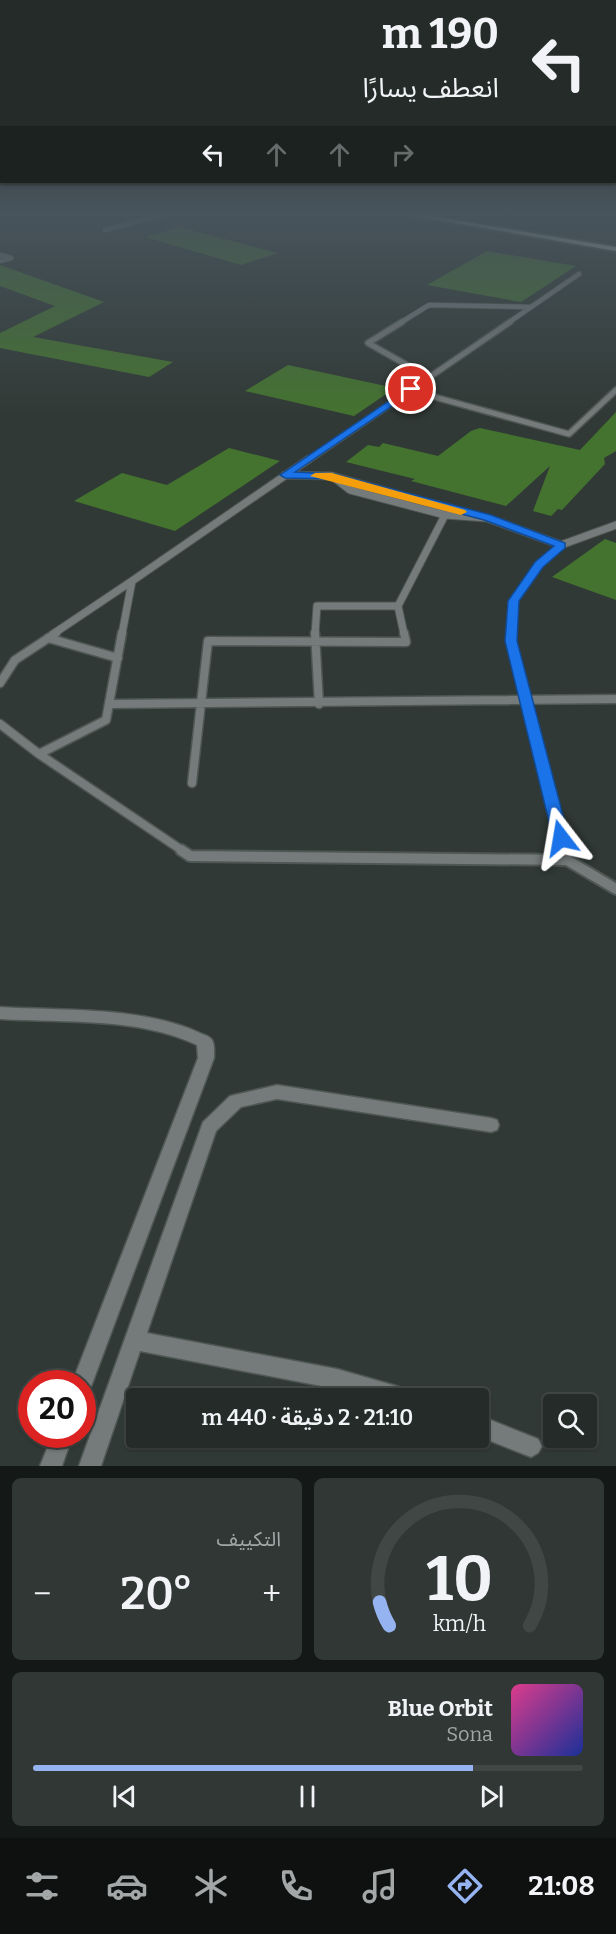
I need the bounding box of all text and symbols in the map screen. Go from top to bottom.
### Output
text: 190 m [382,9,499,59]
icon: left [520,24,598,102]
text: انعطف يسارًا [362,72,499,104]
icon: left [197,138,230,171]
icon: ahead [260,138,293,171]
icon: ahead [323,138,356,171]
icon: right [386,138,419,171]
pin [385,363,436,414]
icon: arrive [394,372,427,405]
position arrow [529,806,593,870]
speed limit sign: 20 [18,1370,96,1448]
map controls [543,1394,597,1448]
button: search [543,1394,597,1448]
text: 21:10 · 2 دقيقة · 440 m [202,1404,413,1431]
text: التكييف [217,1527,281,1551]
text: 10 [426,1542,492,1617]
text: 20° [120,1567,193,1621]
text: − [33,1574,51,1614]
text: + [262,1574,281,1614]
text: km/h [432,1611,486,1637]
text: Blue Orbit [388,1695,493,1722]
text: Sona [446,1722,493,1746]
icon: previous [108,1780,141,1813]
icon: pause [291,1780,324,1813]
icon: next [475,1780,508,1813]
icon: filters [21,1865,63,1907]
icon: car [106,1865,148,1907]
icon: climate [190,1865,232,1907]
icon: phone [275,1865,317,1907]
icon: music [359,1865,401,1907]
icon: directions [444,1865,486,1907]
text: 21:08 [528,1870,595,1902]

